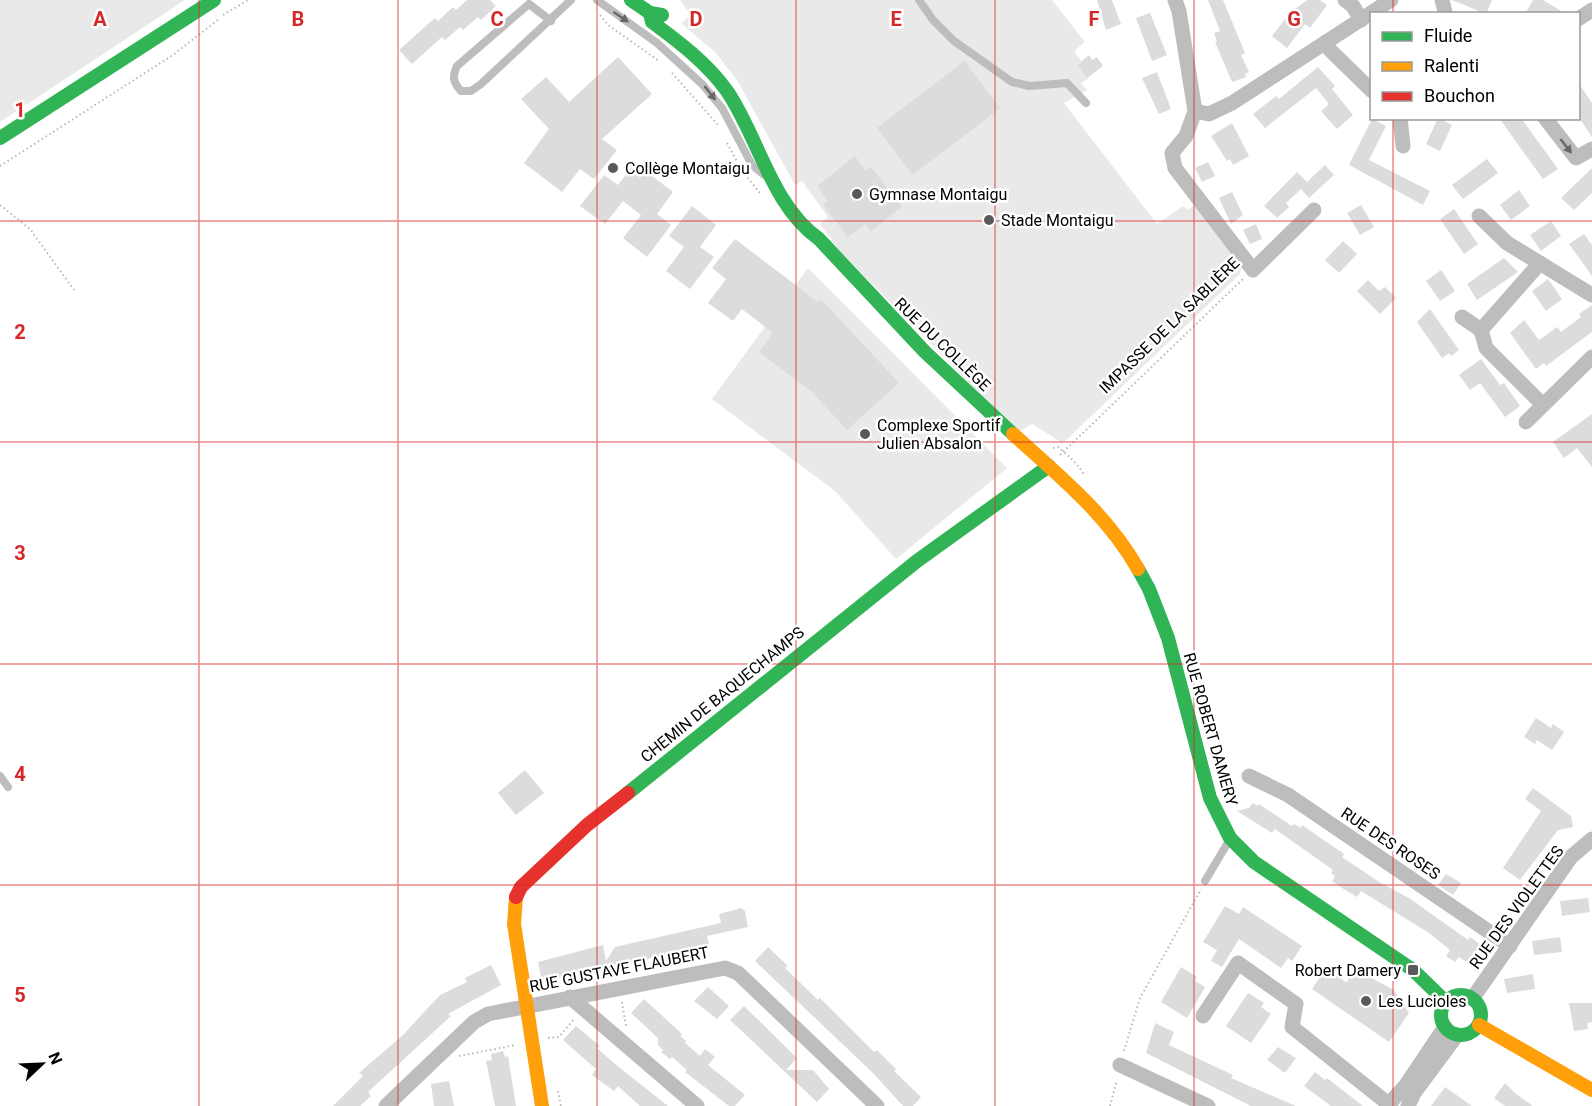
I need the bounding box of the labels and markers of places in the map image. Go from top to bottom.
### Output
place label: Collège Montaigu [625,159,750,178]
marker: Collège Montaigu [606,161,620,175]
place label: Gymnase Montaigu [869,185,1007,204]
marker: Gymnase Montaigu [850,187,864,201]
place label: Stade Montaigu [1001,211,1113,230]
marker: Stade Montaigu [982,213,996,227]
place label: Complexe Sportif Julien Absalon [877,416,1001,453]
marker: Complexe Sportif Julien Absalon [858,427,872,441]
place label: Robert Damery [1295,961,1401,980]
marker: Robert Damery [1406,963,1420,977]
place label: Les Lucioles [1378,992,1466,1011]
marker: Les Lucioles [1359,994,1373,1008]

